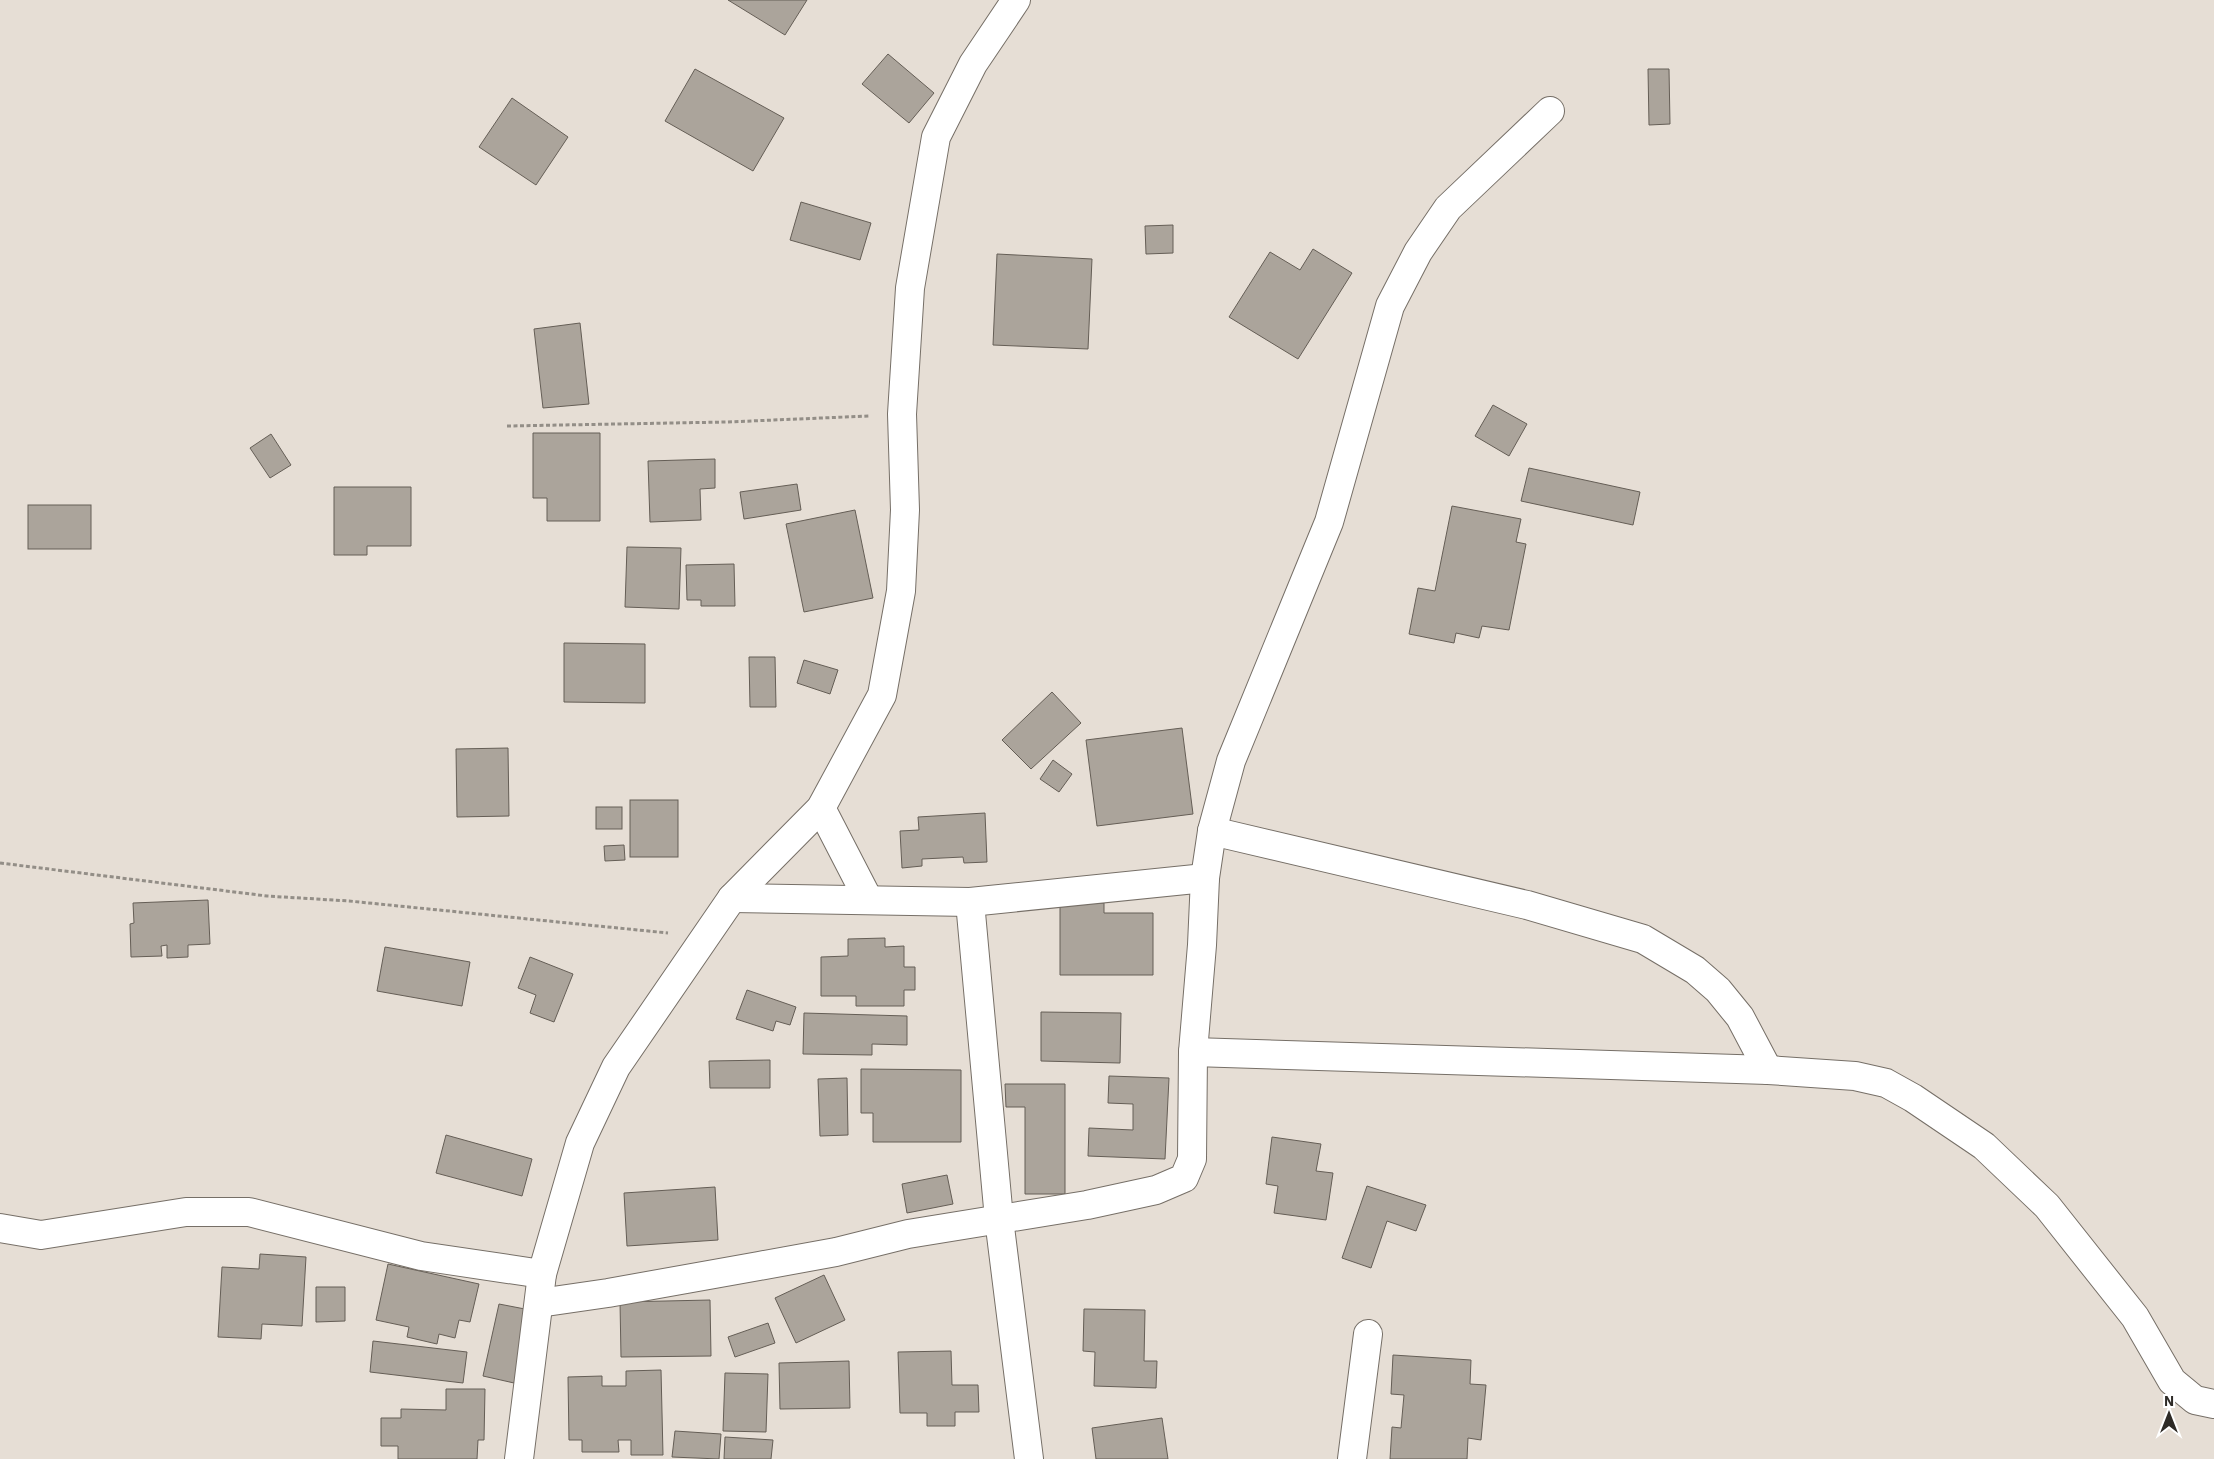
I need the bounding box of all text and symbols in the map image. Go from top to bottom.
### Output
north arrow [2144,1389,2194,1439]
text: N [2164,1392,2174,1410]

